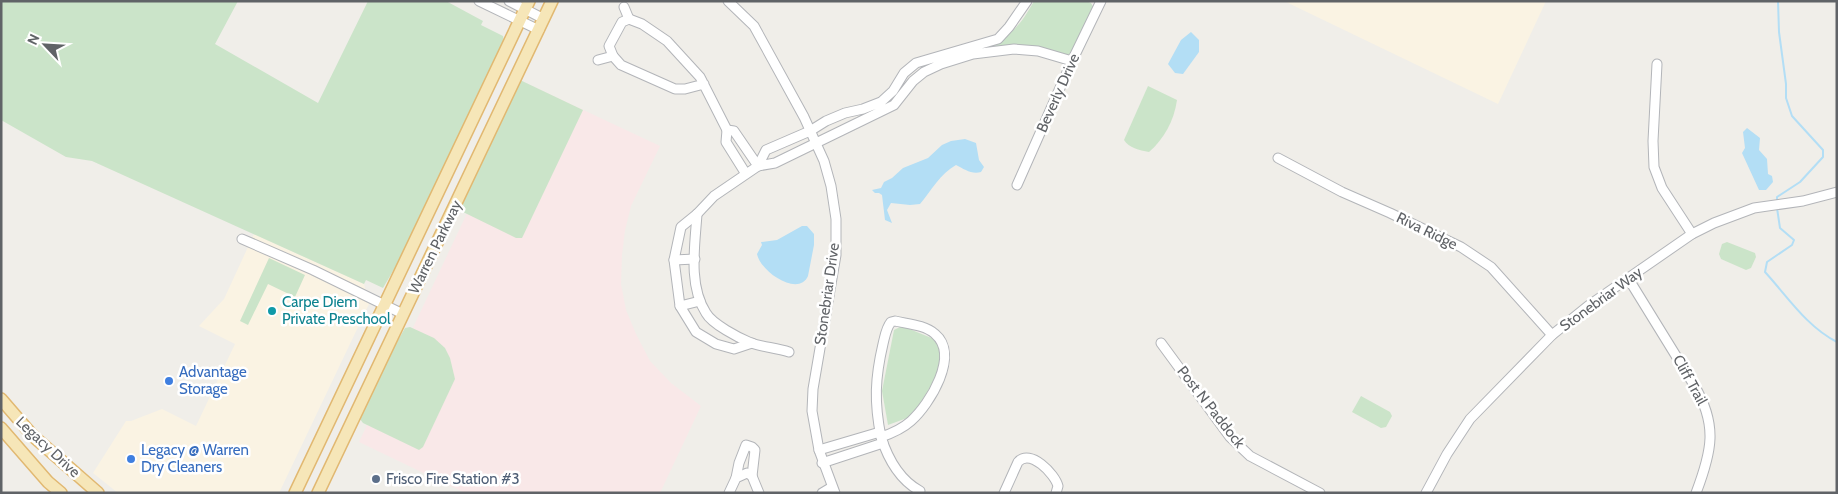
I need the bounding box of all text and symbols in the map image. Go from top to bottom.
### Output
north arrow [20,20,70,70]
text: N [23,31,43,48]
street label: Beverly Drive [1033,51,1083,135]
street label: Warren Parkway [405,197,466,297]
street label: Riva Ridge [1394,209,1461,254]
street label: Stonebriar Drive [811,241,843,346]
street label: Stonebriar Way [1556,263,1646,335]
place label: Carpe Diem Private Preschool [282,293,391,328]
marker: Carpe Diem Private Preschool [266,305,278,317]
street label: Cliff Trail [1669,352,1711,409]
street label: Post N Paddock [1173,362,1249,452]
place label: Advantage Storage [179,363,247,398]
marker: Advantage Storage [163,375,175,387]
street label: Legacy Drive [12,413,84,481]
place label: Legacy @ Warren Dry Cleaners [141,441,249,476]
marker: Legacy @ Warren Dry Cleaners [125,453,137,465]
place label: Frisco Fire Station #3 [386,470,520,488]
marker: Frisco Fire Station #3 [370,473,382,485]

